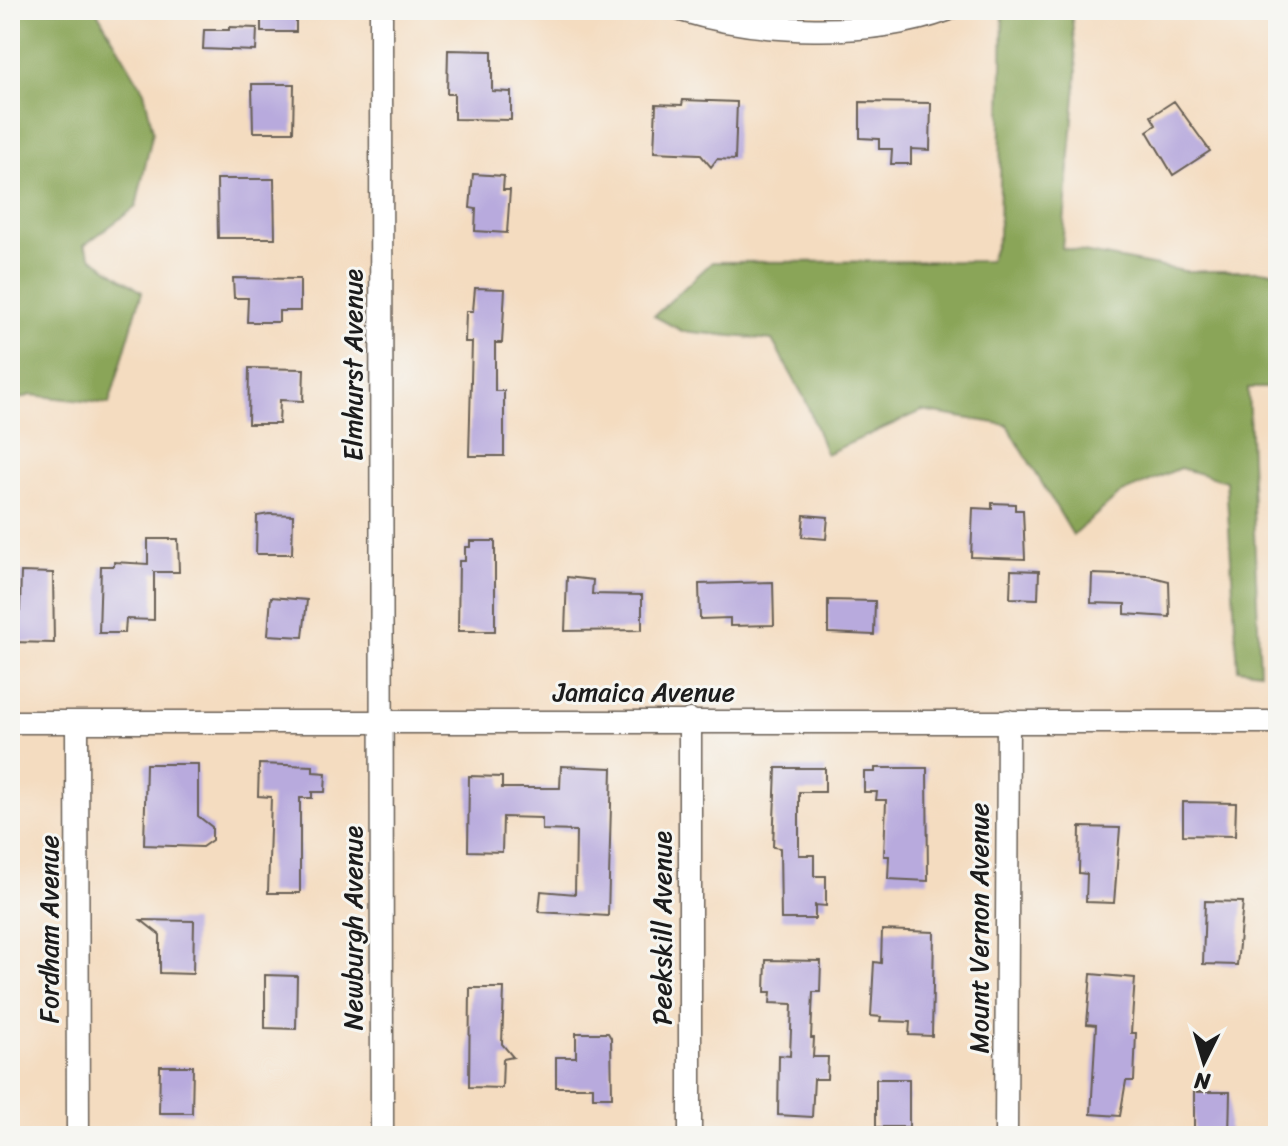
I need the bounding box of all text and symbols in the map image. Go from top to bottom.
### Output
street label: Elmhurst Avenue [330,268,376,461]
street label: Jamaica Avenue [552,669,735,715]
street label: Mount Vernon Avenue [956,803,1002,1053]
street label: Newburgh Avenue [330,825,376,1030]
street label: Peekskill Avenue [639,831,685,1025]
street label: Fordham Avenue [26,835,72,1023]
north arrow [1164,1022,1244,1102]
text: N [1192,1061,1213,1102]

